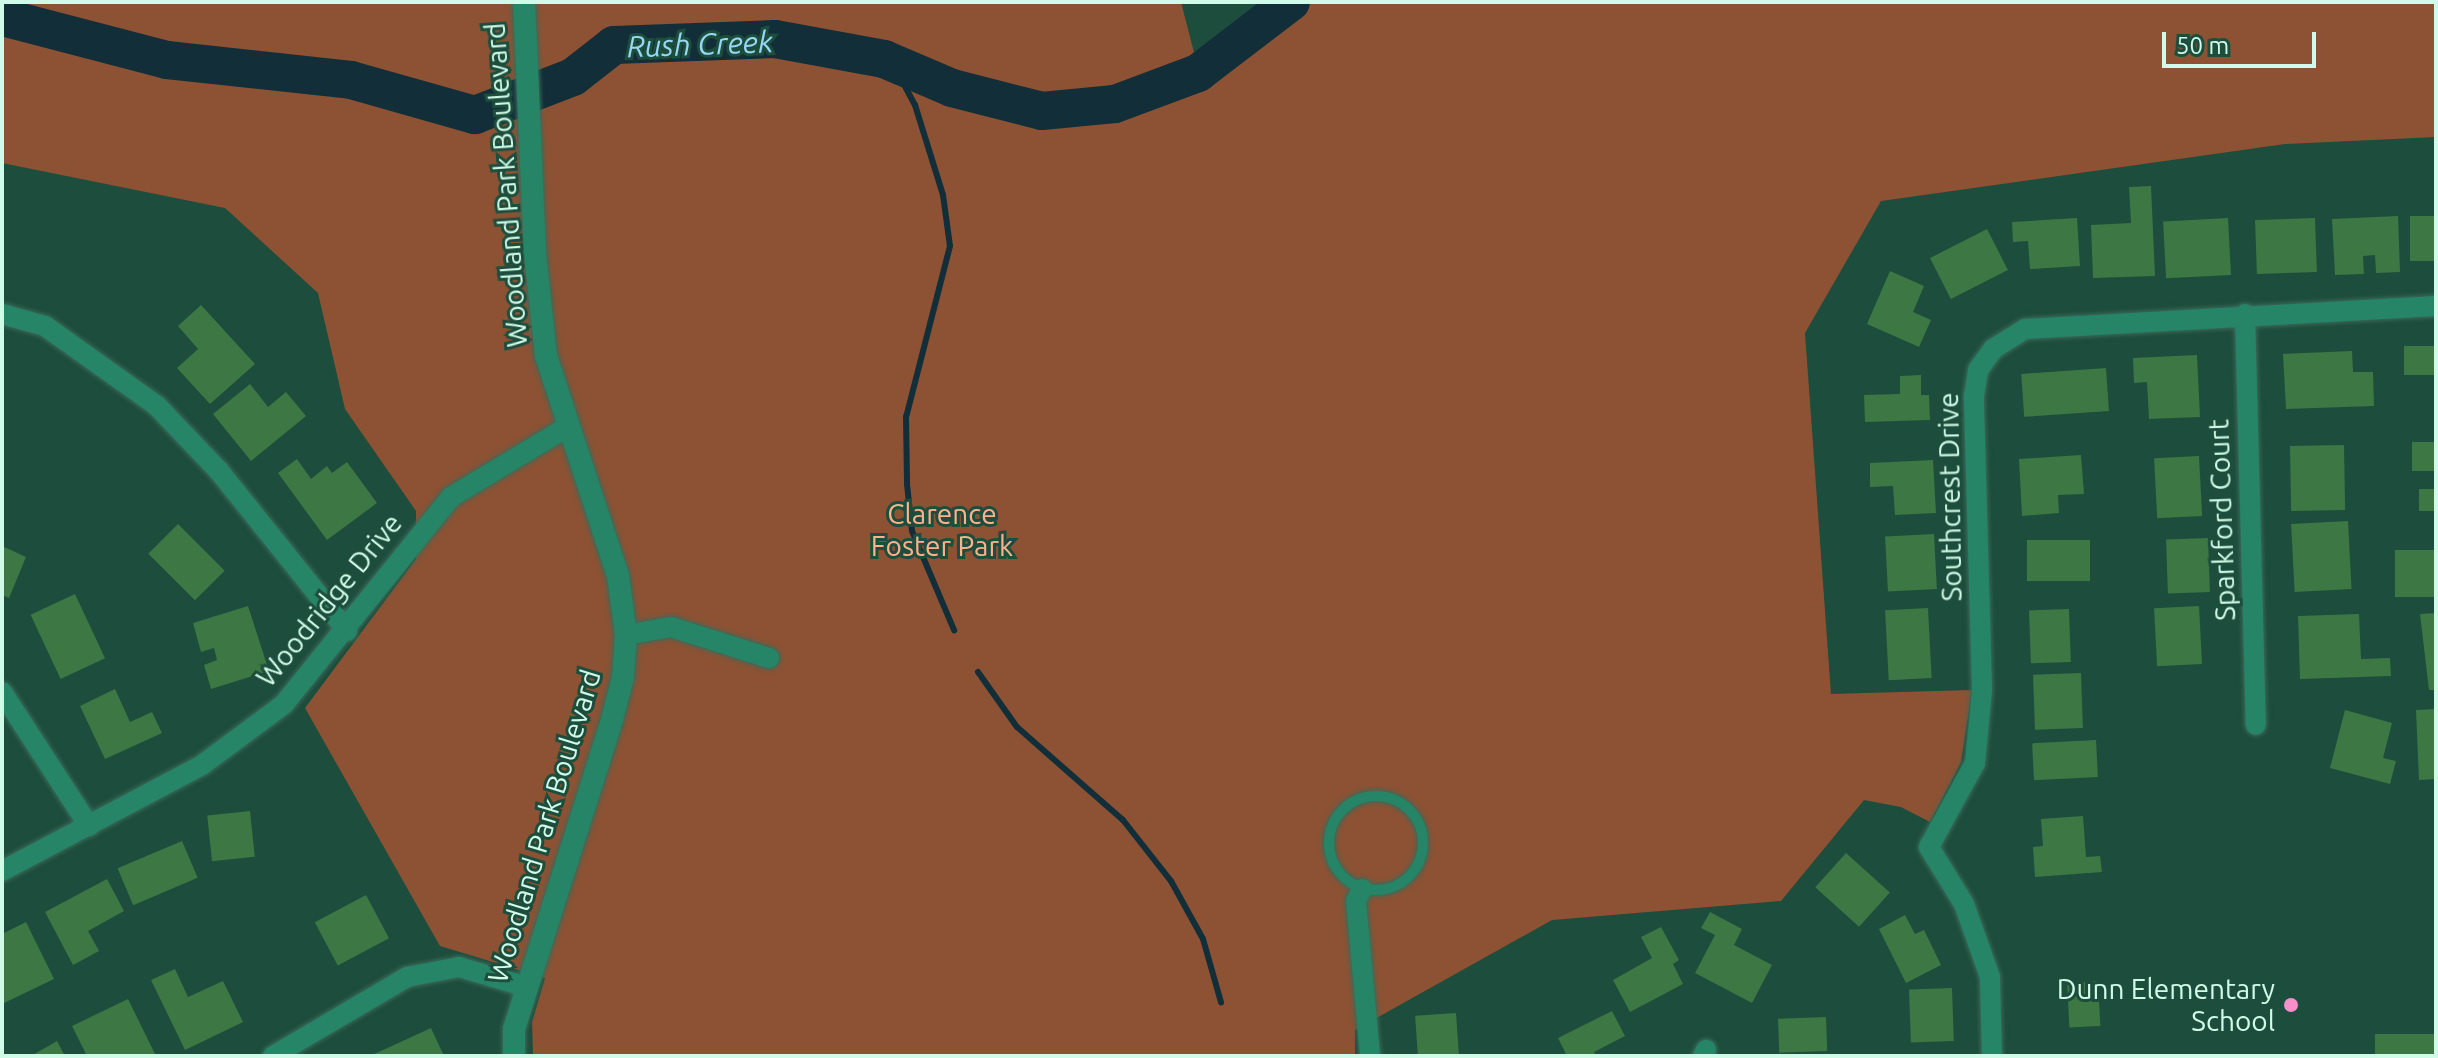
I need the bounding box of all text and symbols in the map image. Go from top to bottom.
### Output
scale bar [2166,16,2320,66]
street label: Woodland Park Boulevard [478,22,534,348]
water label: Rush Creek [626,23,774,65]
text: 50 m [2176,32,2229,59]
street label: Southcrest Drive [1931,392,1969,602]
street label: Sparkford Court [2202,419,2242,621]
park label: Clarence Foster Park [871,497,1013,563]
street label: Woodridge Drive [249,507,409,693]
street label: Woodland Park Boulevard [480,666,608,986]
place label: Dunn Elementary School [2057,972,2275,1038]
marker: Dunn Elementary School [2282,996,2300,1014]

